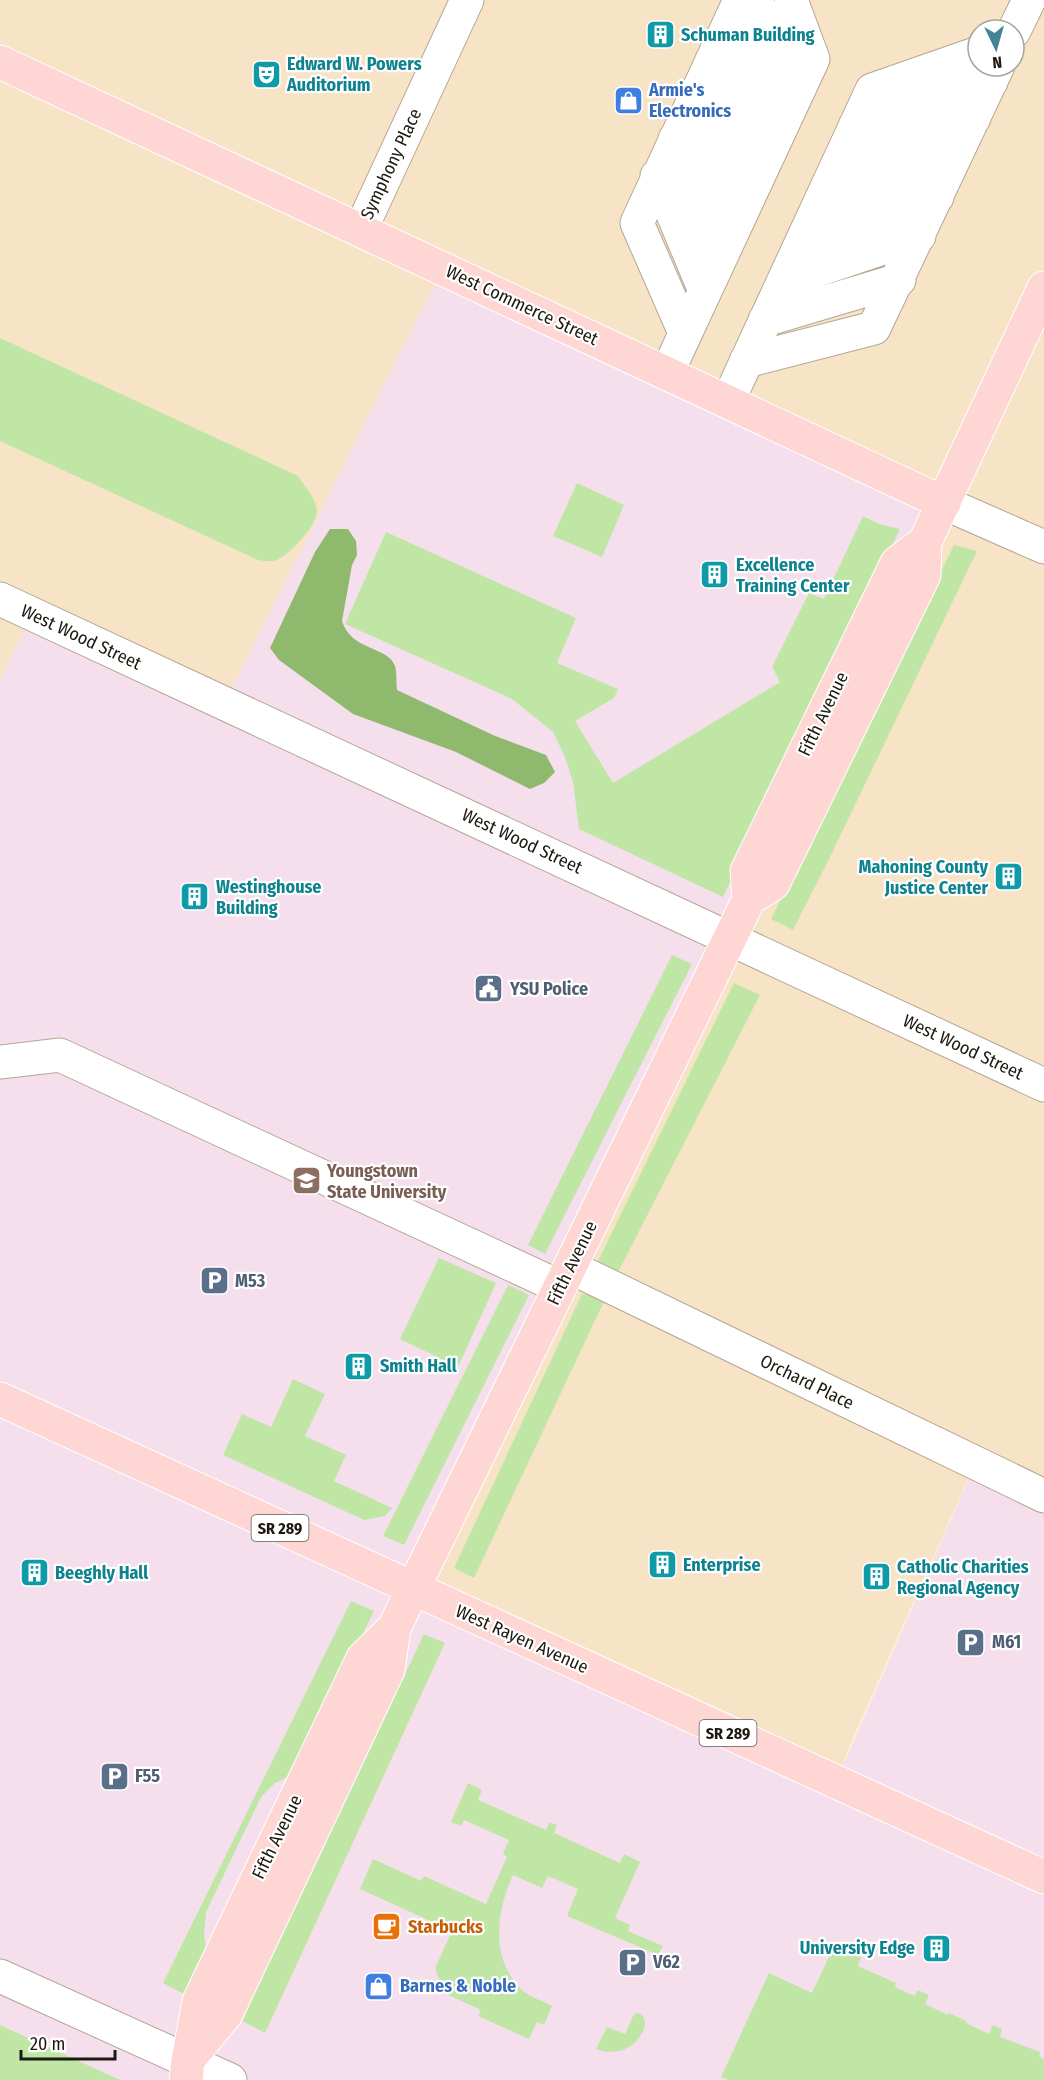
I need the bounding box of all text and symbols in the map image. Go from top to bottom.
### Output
north arrow [966,18,1026,78]
building icon: Schuman Building [644,19,676,51]
place label: Schuman Building [681,24,815,46]
place label: Edward W. Powers Auditorium [286,53,422,96]
text: N [992,53,1003,72]
theatre icon: Edward W. Powers Auditorium [250,58,282,90]
place label: Armie's Electronics [648,79,731,122]
shop icon: Armie's Electronics [612,84,644,116]
street label: Symphony Place [356,105,426,223]
street label: West Commerce Street [442,260,602,350]
place label: Excellence Training Center [736,554,850,597]
building icon: Excellence Training Center [699,559,731,591]
street label: West Wood Street [17,599,145,675]
street label: Fifth Avenue [793,668,853,760]
street label: West Wood Street [458,803,586,879]
place label: Mahoning County Justice Center [859,856,988,899]
building icon: Mahoning County Justice Center [993,861,1025,893]
place label: Westinghouse Building [216,876,322,919]
building icon: Westinghouse Building [179,881,211,913]
public building icon: YSU Police [473,973,505,1005]
place label: YSU Police [509,978,588,1000]
street label: West Wood Street [899,1009,1027,1085]
place label: Youngstown State University [326,1160,447,1203]
school or university icon: Youngstown State University [290,1165,322,1197]
street label: Fifth Avenue [542,1217,602,1309]
parking icon: M53 [198,1265,230,1297]
place label: M53 [235,1270,266,1292]
building icon: Smith Hall [343,1350,375,1382]
street label: Orchard Place [756,1350,858,1414]
place label: Smith Hall [380,1355,457,1377]
road number: SR 289 [252,1515,308,1541]
building icon: Enterprise [646,1549,678,1581]
place label: Enterprise [683,1554,761,1576]
place label: Catholic Charities Regional Agency [897,1556,1029,1599]
building icon: Beeghly Hall [18,1557,50,1589]
building icon: Catholic Charities Regional Agency [860,1561,892,1593]
place label: Beeghly Hall [55,1562,148,1584]
street label: West Rayen Avenue [452,1600,592,1678]
parking icon: M61 [955,1626,987,1658]
place label: M61 [992,1631,1021,1653]
road number: SR 289 [700,1720,756,1746]
parking icon: F55 [98,1760,130,1792]
place label: F55 [135,1765,160,1787]
street label: Fifth Avenue [247,1791,307,1883]
cafe icon: Starbucks [371,1911,403,1943]
place label: Starbucks [408,1916,483,1938]
building icon: University Edge [920,1932,952,1964]
place label: University Edge [800,1937,915,1959]
parking icon: V62 [616,1946,648,1978]
place label: V62 [652,1951,680,1973]
shop icon: Barnes & Noble [363,1970,395,2002]
place label: Barnes & Noble [400,1975,516,1997]
scale bar [21,2023,116,2061]
text: 20 m [30,2033,65,2055]

